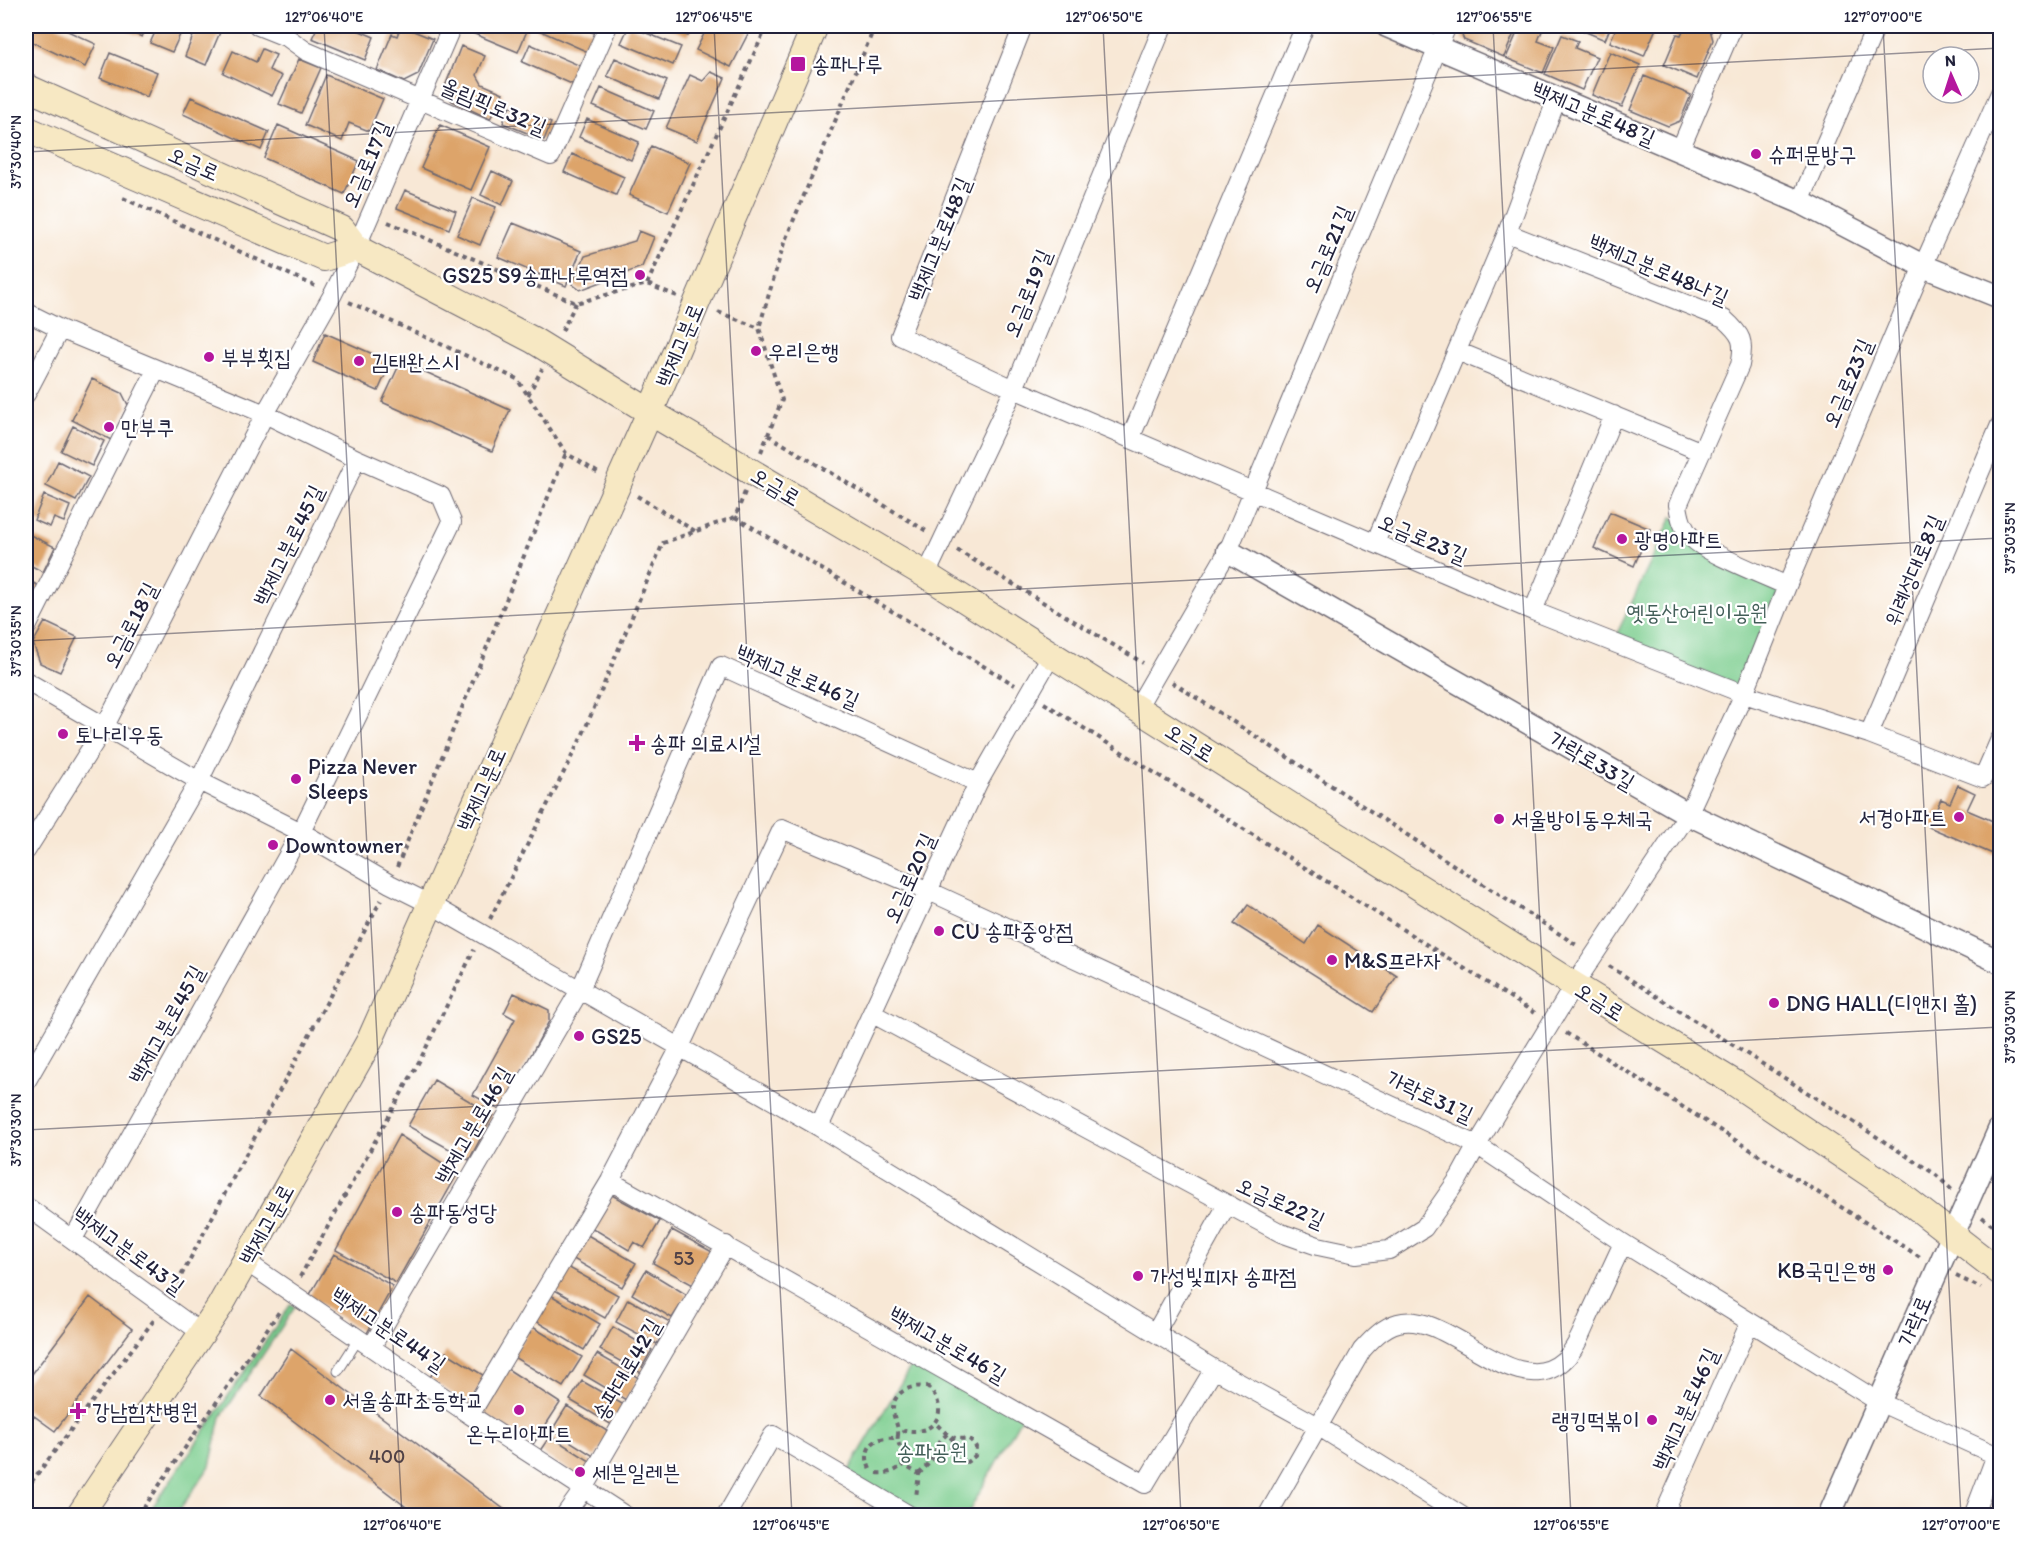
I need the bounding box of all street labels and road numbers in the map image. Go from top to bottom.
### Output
street label: 올림픽로32길 [437,72,551,141]
street label: 백제고분로48길 [1528,75,1660,152]
street label: 오금로17길 [336,116,397,212]
street label: 오금로 [164,140,224,187]
street label: 백제고분로48길 [902,173,977,305]
street label: 오금로21길 [1297,201,1358,297]
street label: 백제고분로48나길 [1585,228,1733,311]
street label: 오금로19길 [998,245,1057,341]
street label: 백제고분로 [650,299,709,391]
street label: 오금로23길 [1817,334,1878,432]
street label: 오금로 [746,461,805,512]
street label: 백제고분로45길 [248,480,329,610]
street label: 오금로23길 [1374,508,1472,569]
street label: 위례성대로8길 [1878,510,1949,630]
street label: 오금로18길 [97,577,164,673]
street label: 백제고분로46길 [732,638,864,715]
street label: 오금로 [1160,717,1219,768]
street label: 가락로33길 [1544,725,1640,796]
street label: 백제고분로 [451,743,512,835]
street label: 오금로20길 [878,829,941,928]
street label: 백제고분로45길 [123,960,210,1088]
street label: 오금로 [1570,976,1629,1027]
street label: 백제고분로46길 [429,1061,518,1189]
street label: 가락로31길 [1382,1065,1478,1128]
street label: 오금로22길 [1232,1171,1329,1234]
street label: 백제고분로 [233,1179,300,1269]
street label: 백제고분로43길 [68,1201,190,1300]
street label: 백제고분로44길 [326,1281,452,1378]
street label: 가락로 [1892,1291,1937,1351]
street label: 백제고분로46길 [884,1300,1012,1389]
street label: 송파대로42길 [586,1313,667,1425]
street label: 백제고분로46길 [1646,1344,1725,1475]

